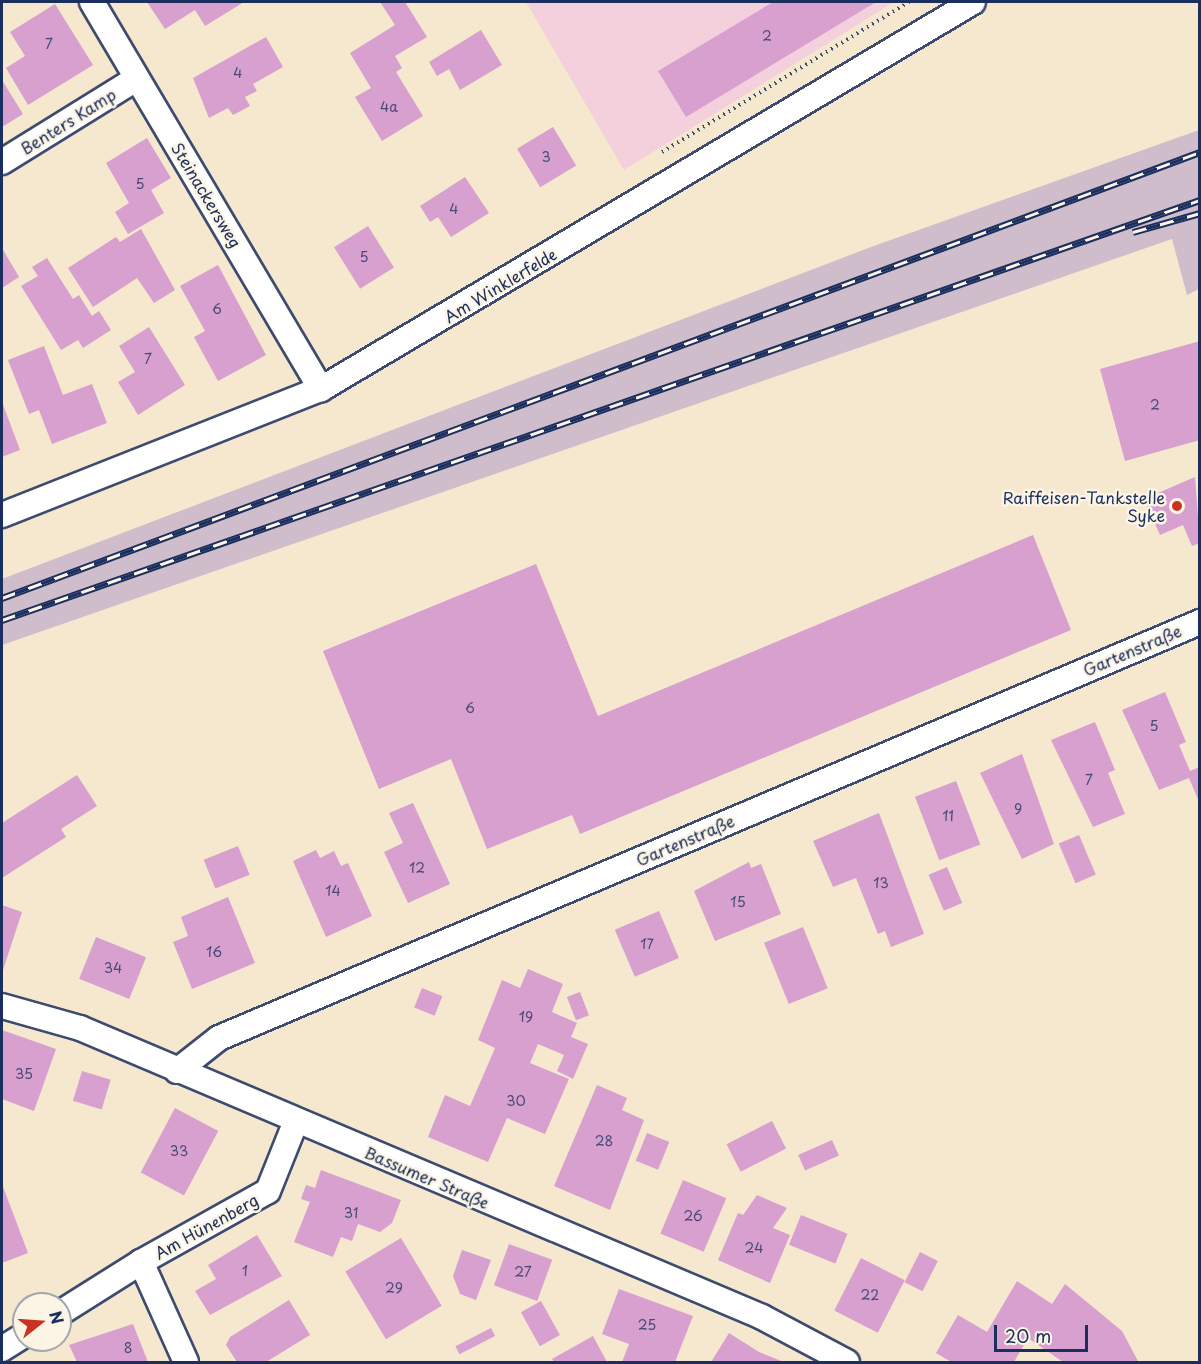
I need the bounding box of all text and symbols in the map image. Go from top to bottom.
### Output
house number: 2 [762,28,772,44]
house number: 7 [45,36,53,52]
house number: 4 [233,65,243,81]
street label: Benters Kamp [17,84,119,158]
house number: 4a [380,99,398,115]
street label: Steinackersweg [168,139,246,251]
house number: 3 [541,149,551,165]
house number: 5 [135,176,145,192]
house number: 4 [449,201,459,217]
street label: Am Winklerfelde [440,244,560,326]
house number: 5 [359,249,369,265]
house number: 6 [212,301,222,317]
house number: 7 [144,351,152,367]
house number: 2 [1150,397,1160,413]
place label: Raiffeisen-Tankstelle Syke [1003,487,1165,525]
marker: Raiffeisen-Tankstelle Syke [1170,499,1184,513]
street label: Gartenstraße [1080,621,1184,679]
house number: 6 [465,700,475,716]
house number: 5 [1149,718,1159,734]
house number: 7 [1085,772,1093,788]
house number: 9 [1014,801,1022,817]
house number: 11 [942,808,954,824]
street label: Gartenstraße [633,811,737,869]
house number: 12 [409,860,425,876]
house number: 13 [873,875,889,891]
house number: 14 [325,883,341,899]
house number: 15 [730,894,746,910]
house number: 17 [640,936,654,952]
house number: 16 [206,944,222,960]
house number: 34 [104,960,122,976]
house number: 19 [519,1009,533,1025]
house number: 35 [15,1066,33,1082]
house number: 30 [506,1093,526,1109]
house number: 28 [595,1133,613,1149]
street label: Bassumer Straße [362,1142,492,1212]
house number: 33 [170,1143,188,1159]
street label: Am Hünenberg [150,1189,262,1263]
house number: 31 [344,1205,358,1221]
house number: 26 [683,1208,703,1224]
house number: 24 [745,1240,763,1256]
house number: 1 [242,1263,248,1279]
house number: 27 [514,1264,532,1280]
house number: 29 [385,1280,403,1296]
house number: 22 [861,1287,879,1303]
north arrow [12,1292,72,1352]
text: N [44,1308,71,1327]
scale bar [997,1313,1092,1351]
house number: 25 [638,1317,656,1333]
text: 20 m [1005,1322,1051,1349]
house number: 8 [124,1340,132,1356]

